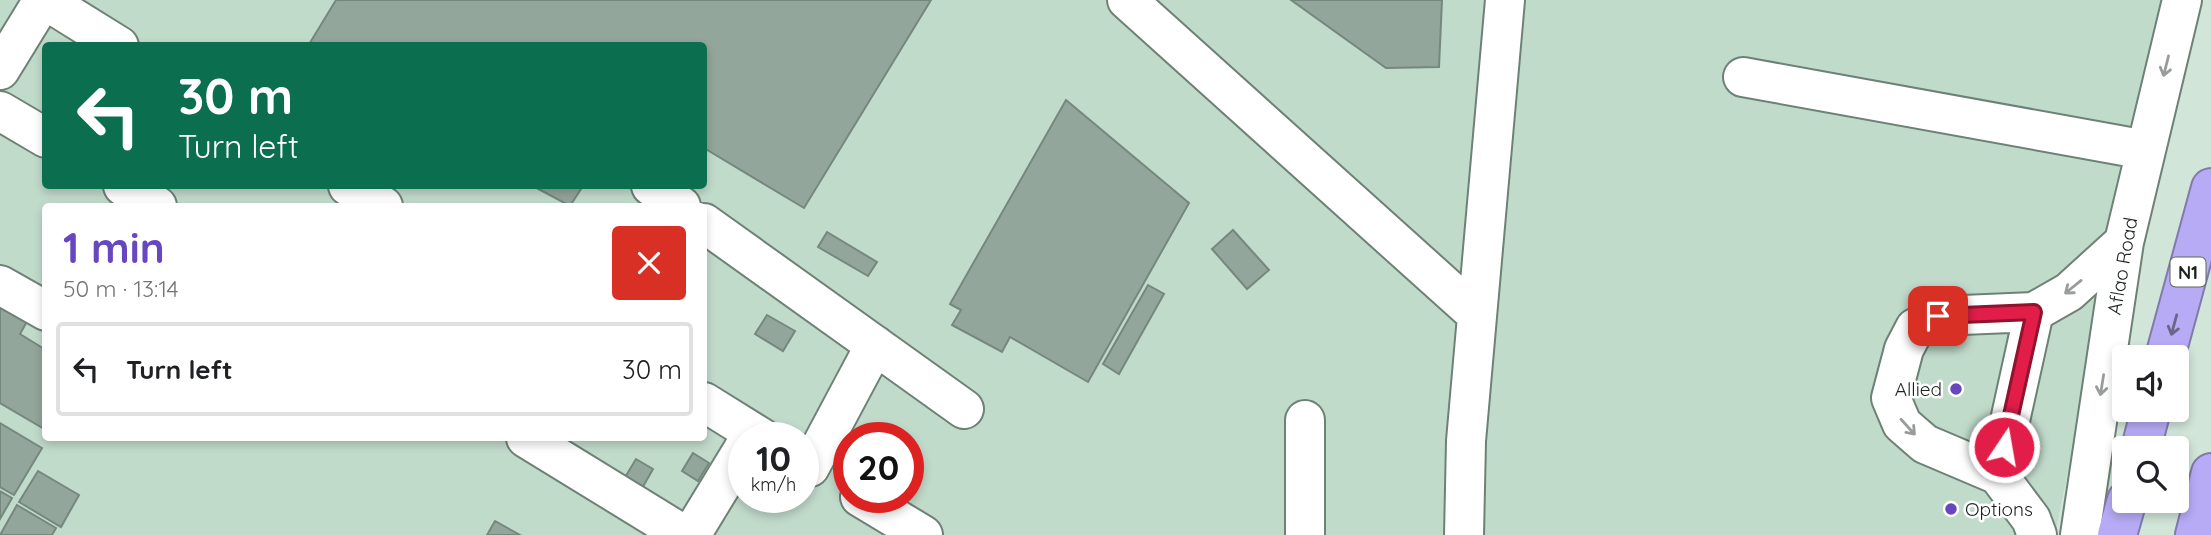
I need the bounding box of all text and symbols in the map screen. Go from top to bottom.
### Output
one-way arrow [2159,54,2172,77]
text: 30 m [178,65,293,126]
icon: left [63,70,154,161]
text: Turn left [178,126,299,166]
street label: Aflao Road [2102,215,2142,317]
text: 1 min [63,221,165,274]
button: close [612,226,686,300]
road number: N1 [2170,258,2206,286]
text: 50 m · 13:14 [63,274,179,303]
one-way arrow [2064,280,2082,295]
pin [1908,286,1968,346]
icon: arrive [1919,297,1957,335]
one-way arrow [2167,313,2180,335]
map controls [2112,345,2189,513]
button: sound [2112,345,2189,422]
icon: left [67,350,105,388]
text: Turn left [126,353,233,386]
text: 30 m [622,353,682,386]
one-way arrow [2095,373,2108,396]
place label: Allied [1895,377,1942,401]
marker: Allied [1948,381,1964,397]
position arrow [1967,410,2041,484]
one-way arrow [1900,418,1916,436]
speed limit sign: 20 [833,422,924,513]
text: 10 [756,436,791,480]
button: search [2112,436,2189,513]
text: km/h [751,473,796,496]
place label: Options [1965,497,2033,521]
marker: Options [1943,501,1959,517]

